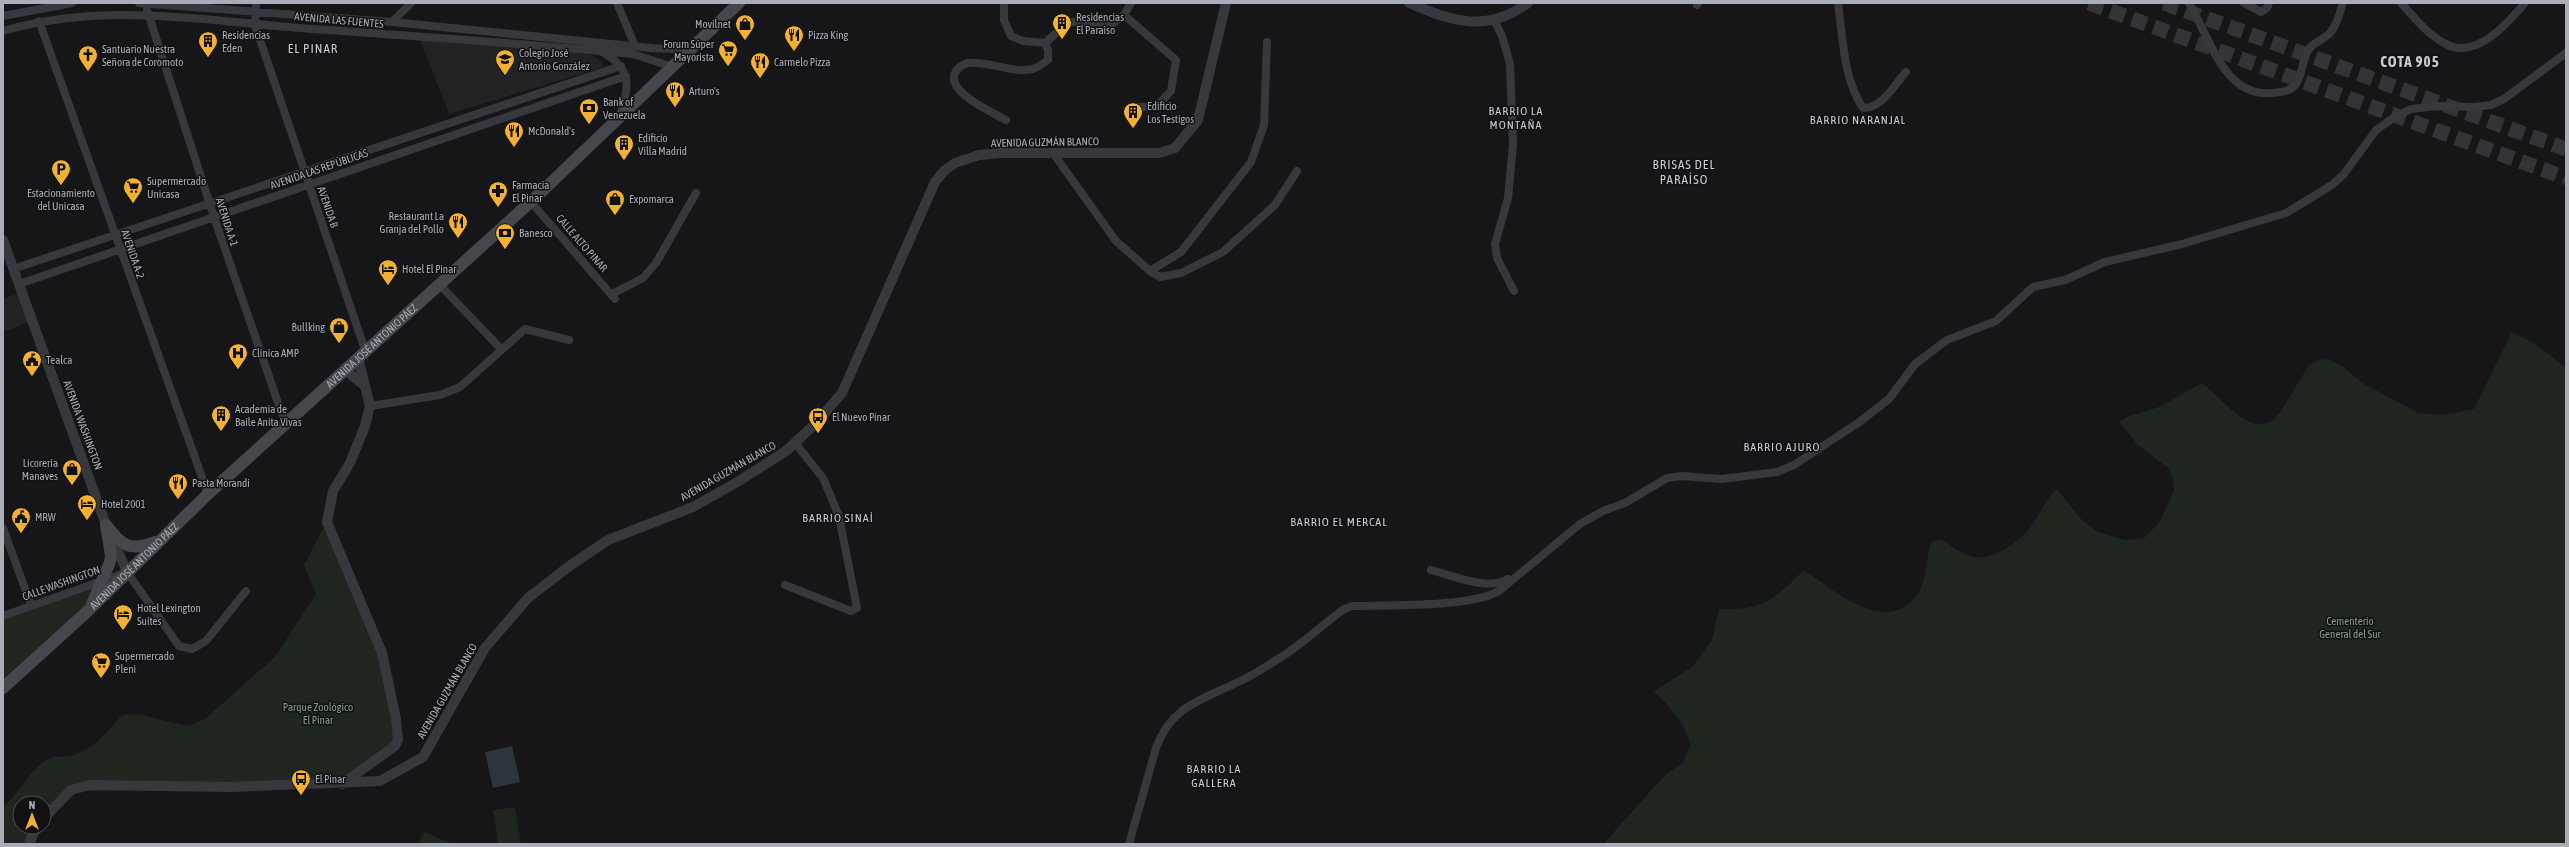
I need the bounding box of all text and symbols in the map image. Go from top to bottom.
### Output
street label: AVENIDA LAS FUENTES [294,10,385,30]
place label: Residencias El Paraiso [1076,11,1124,36]
building icon: Residencias El Paraiso [1051,12,1073,40]
shop icon: Movilnet [734,13,756,41]
place label: Movilnet [695,18,731,30]
restaurant icon: Pizza King [783,24,805,52]
place label: Residencias Eden [222,29,270,54]
place label: Pizza King [808,29,848,41]
building icon: Residencias Eden [197,30,219,58]
place label: Forum Súper Mayorista [663,38,715,63]
supermarket icon: Forum Súper Mayorista [717,39,739,67]
district label: EL PINAR [288,41,338,56]
place label: Santuario Nuestra Señora de Coromoto [102,43,183,68]
church icon: Santuario Nuestra Señora de Coromoto [77,44,99,72]
place label: Colegio José Antonio González [519,47,590,72]
school or university icon: Colegio José Antonio González [494,48,516,76]
restaurant icon: Carmelo Pizza [749,51,771,79]
district label: COTA 905 [2380,53,2440,70]
place label: Carmelo Pizza [774,56,830,68]
restaurant icon: Arturo's [664,80,686,108]
place label: Arturo's [689,85,720,97]
place label: Bank of Venezuela [603,96,646,121]
bank icon: Bank of Venezuela [578,97,600,125]
place label: Edificio Los Testigos [1147,100,1194,125]
building icon: Edificio Los Testigos [1122,101,1144,129]
district label: BARRIO LA MONTAÑA [1489,104,1543,132]
district label: BARRIO NARANJAL [1810,113,1906,127]
restaurant icon: McDonald's [503,120,525,148]
place label: McDonald's [528,125,575,137]
place label: Edificio Villa Madrid [638,132,687,157]
building icon: Edificio Villa Madrid [613,133,635,161]
street label: AVENIDA GUZMÁN BLANCO [991,135,1099,149]
street label: AVENIDA LAS REPÚBLICAS [269,146,370,191]
district label: BRISAS DEL PARAÍSO [1653,157,1715,187]
parking icon: Estacionamiento del Unicasa [50,158,72,186]
place label: Supermercado Unicasa [147,175,206,200]
supermarket icon: Supermercado Unicasa [122,176,144,204]
place label: Farmacia El Pinar [512,179,549,204]
pharmacy icon: Farmacia El Pinar [487,180,509,208]
street label: AVENIDA B [315,185,341,230]
place label: Estacionamiento del Unicasa [27,187,95,212]
shop icon: Expomarca [604,188,626,216]
place label: Expomarca [629,193,674,205]
street label: AVENIDA A-1 [214,196,240,248]
place label: Restaurant La Granja del Pollo [380,210,444,235]
restaurant icon: Restaurant La Granja del Pollo [447,211,469,239]
street label: CALLE ALTO PINAR [554,212,610,274]
bank icon: Banesco [494,222,516,250]
place label: Banesco [519,227,553,239]
street label: AVENIDA A-2 [119,228,147,280]
hotel icon: Hotel El Pinar [377,258,399,286]
place label: Hotel El Pinar [402,263,457,275]
street label: AVENIDA JOSÉ ANTONIO PÁEZ [324,302,420,390]
shop icon: Bullking [328,316,350,344]
place label: Bullking [292,321,325,333]
hospital icon: Clínica AMP [227,342,249,370]
place label: Clínica AMP [252,347,299,359]
public building icon: Tealca [21,349,43,377]
place label: Tealca [46,354,72,366]
street label: AVENIDA WASHINGTON [61,379,105,471]
place label: Academia de Baile Anita Vivas [235,403,302,428]
building icon: Academia de Baile Anita Vivas [210,404,232,432]
bus stop icon: El Nuevo Pinar [807,406,829,434]
place label: El Nuevo Pinar [832,411,891,423]
street label: AVENIDA GUZMÁN BLANCO [678,439,778,503]
district label: BARRIO AJURO [1744,440,1820,454]
place label: Licorería Manaves [22,457,58,482]
shop icon: Licorería Manaves [61,458,83,486]
restaurant icon: Pasta Morandi [167,472,189,500]
place label: Pasta Morandi [192,477,250,489]
hotel icon: Hotel 2001 [76,493,98,521]
place label: Hotel 2001 [101,498,146,510]
public building icon: MRW [10,506,32,534]
place label: MRW [35,511,56,523]
district label: BARRIO SINAÍ [802,511,874,525]
district label: BARRIO EL MERCAL [1290,515,1388,529]
street label: AVENIDA JOSÉ ANTONIO PÁEZ [87,520,181,612]
street label: CALLE WASHINGTON [20,563,102,603]
place label: Hotel Lexington Suites [137,602,201,627]
hotel icon: Hotel Lexington Suites [112,603,134,631]
park label: Cementerio General del Sur [2319,615,2382,640]
street label: AVENIDA GUZMÁN BLANCO [415,641,479,741]
place label: Supermercado Pleni [115,650,174,675]
supermarket icon: Supermercado Pleni [90,651,112,679]
park label: Parque Zoológico El Pinar [283,701,353,726]
district label: BARRIO LA GALLERA [1187,762,1241,790]
bus stop icon: El Pinar [290,768,312,796]
place label: El Pinar [315,773,346,785]
north arrow [12,795,52,835]
text: N [29,799,35,811]

